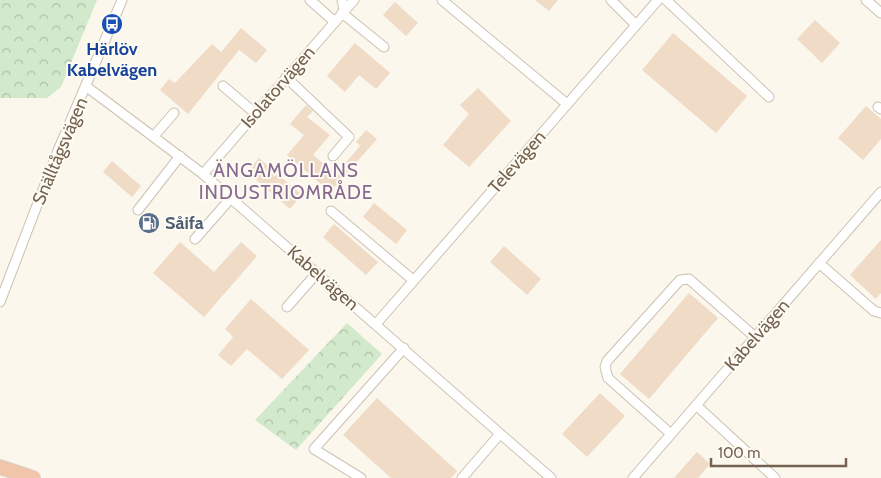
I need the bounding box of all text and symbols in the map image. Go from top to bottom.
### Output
bus stop icon: Härlöv Kabelvägen [100,12,124,36]
place label: Härlöv Kabelvägen [67,38,157,81]
street label: Isolatorvägen [236,41,320,133]
street label: Snälltågsvägen [28,94,92,208]
street label: Televägen [484,126,550,198]
district label: ÄNGAMÖLLANS INDUSTRIOMRÅDE [199,159,373,204]
fuel station icon: Såifa [137,211,161,235]
place label: Såifa [165,212,204,234]
street label: Kabelvägen [283,241,363,315]
street label: Kabelvägen [720,295,794,375]
scale bar [711,436,846,468]
text: 100 m [718,444,760,462]

